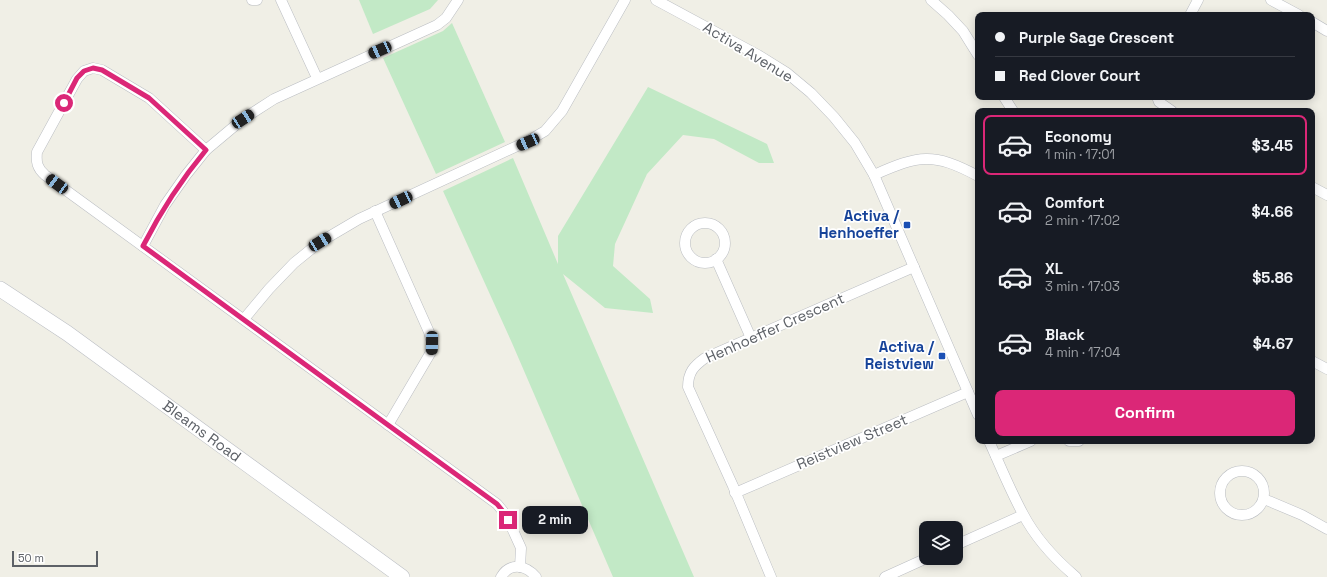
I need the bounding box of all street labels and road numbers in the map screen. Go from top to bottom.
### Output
street label: Activa Avenue [700,17,797,86]
street label: Henhoeffer Crescent [702,288,847,367]
street label: Bleams Road [159,396,245,466]
street label: Reistview Street [793,410,910,474]

